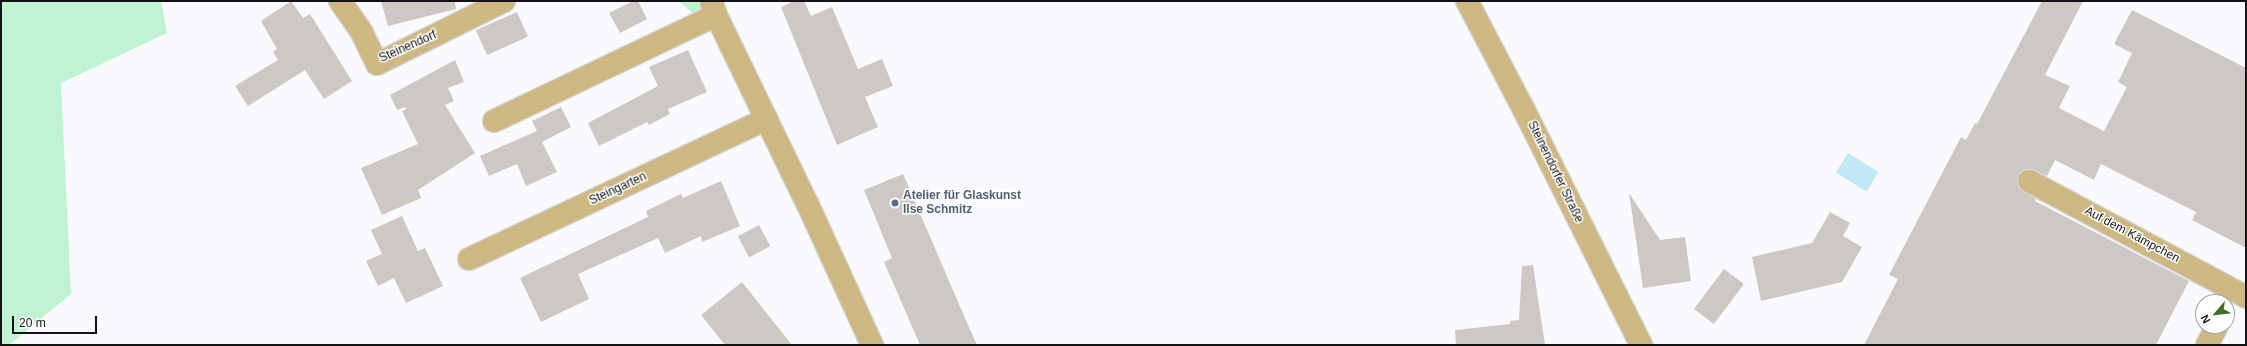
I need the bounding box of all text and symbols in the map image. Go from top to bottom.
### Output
street label: Steinendorf [377,28,439,66]
street label: Steinendorfer Straße [1524,119,1586,225]
street label: Steingarten [587,170,649,208]
place label: Atelier für Glaskunst Ilse Schmitz [903,189,1021,217]
marker: Atelier für Glaskunst Ilse Schmitz [890,198,900,208]
street label: Auf dem Kämpchen [2082,204,2182,266]
north arrow [2195,294,2235,334]
scale bar [14,308,99,334]
text: N [2198,313,2212,325]
text: 20 m [19,316,46,330]

